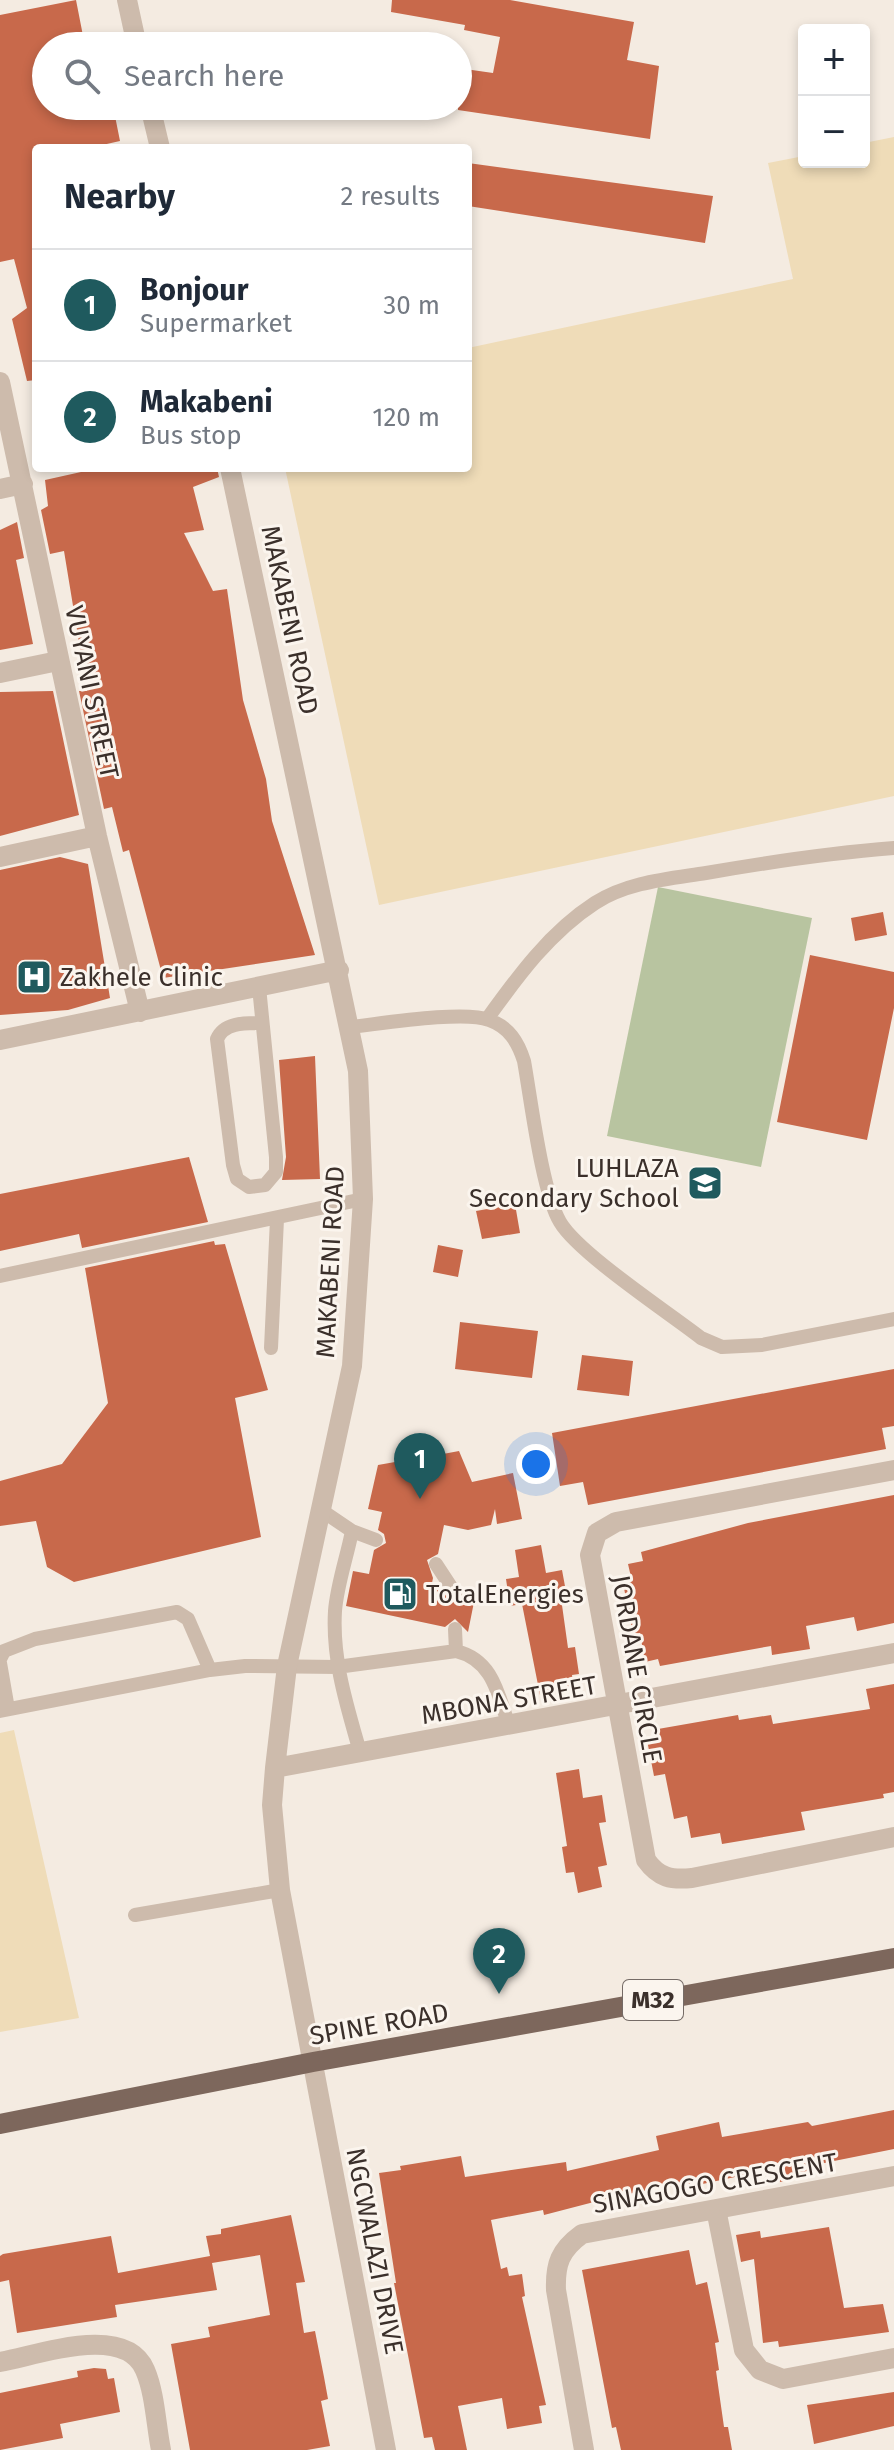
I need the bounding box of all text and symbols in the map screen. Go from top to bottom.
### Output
map controls [798,24,870,168]
button: + [798,24,870,96]
search box [32,32,472,120]
icon: search [60,54,104,98]
text: Search here [124,58,284,94]
button: − [798,96,870,168]
text: Nearby [64,176,175,217]
text: 2 results [340,181,440,212]
text: Bonjour [140,272,248,308]
text: 1 [84,290,96,321]
text: 30 m [383,290,440,321]
text: Supermarket [140,308,292,339]
text: Makabeni [140,384,273,420]
text: 2 [83,402,97,433]
text: 120 m [372,402,440,433]
text: Bus stop [140,420,242,451]
street label: MAKABENI ROAD [254,523,325,717]
street label: VUYANI STREET [58,603,125,782]
hospital icon: Zakhele Clinic [15,958,53,996]
place label: Zakhele Clinic [60,962,223,993]
place label: LUHLAZA Secondary School [469,1153,679,1214]
school or university icon: LUHLAZA Secondary School [686,1164,724,1202]
street label: MAKABENI ROAD [310,1165,351,1359]
pin: 1 [394,1433,446,1499]
your location [516,1444,556,1484]
street label: JORDANE CIRCLE [605,1572,668,1766]
fuel station icon: TotalEnergies [381,1575,419,1613]
place label: TotalEnergies [426,1579,584,1610]
street label: MBONA STREET [419,1670,600,1731]
pin: 2 [473,1928,525,1994]
road number: M32 [623,1980,683,2020]
street label: SPINE ROAD [307,1997,451,2052]
street label: NGCWALAZI DRIVE [339,2145,410,2357]
street label: SINAGOGO CRESCENT [590,2147,840,2220]

